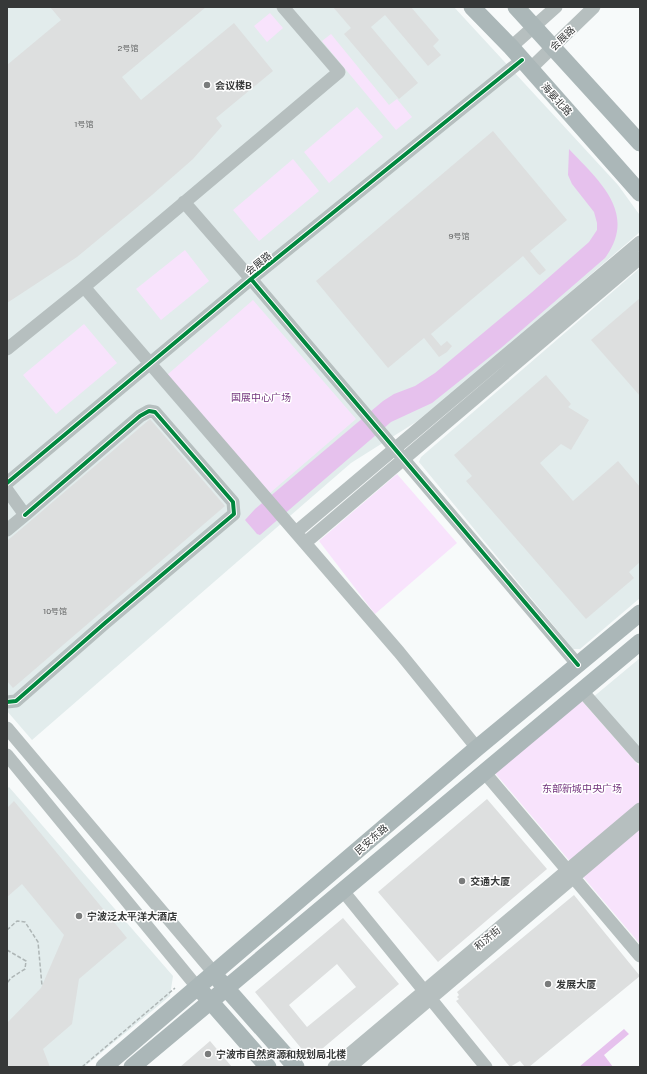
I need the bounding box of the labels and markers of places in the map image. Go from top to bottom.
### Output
place label: 会议楼B [215,79,252,91]
marker: 会议楼B [202,80,212,90]
place label: 交通大厦 [470,875,510,887]
marker: 交通大厦 [457,876,467,886]
place label: 宁波泛太平洋大酒店 [87,910,177,922]
marker: 宁波泛太平洋大酒店 [74,911,84,921]
place label: 发展大厦 [556,978,596,990]
marker: 发展大厦 [543,979,553,989]
place label: 宁波市自然资源和规划局北楼 [216,1048,346,1060]
marker: 宁波市自然资源和规划局北楼 [203,1049,213,1059]

